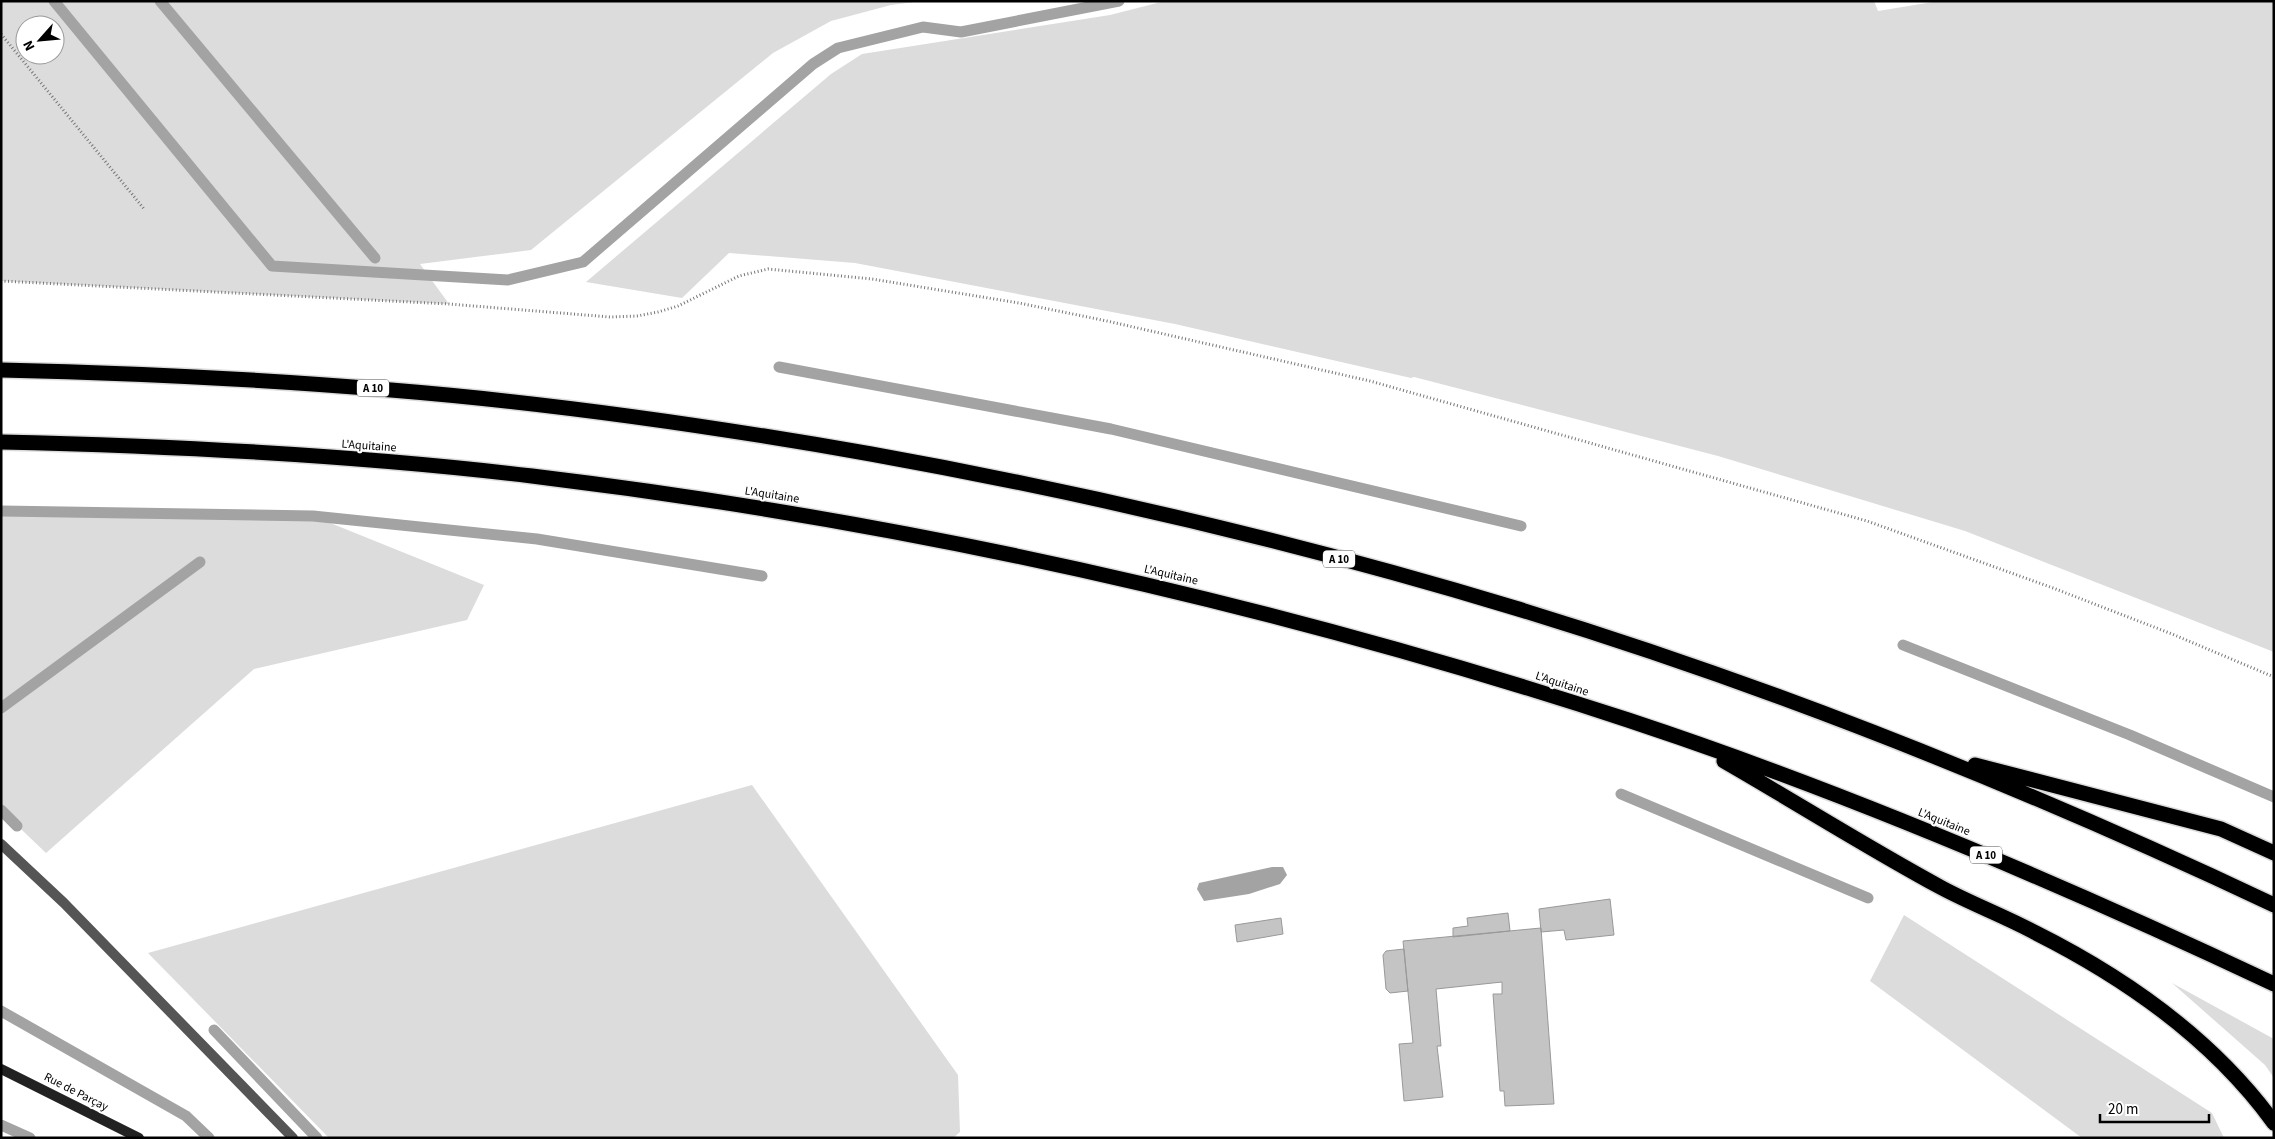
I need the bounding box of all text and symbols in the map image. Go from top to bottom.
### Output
north arrow [15,15,65,65]
text: N [18,37,40,54]
road number: A 10 [357,379,389,396]
street label: L'Aquitaine [341,436,397,456]
street label: L'Aquitaine [743,482,801,508]
road number: A 10 [1323,550,1355,568]
street label: L'Aquitaine [1142,561,1200,589]
street label: L'Aquitaine [1533,667,1591,701]
street label: L'Aquitaine [1915,804,1973,840]
road number: A 10 [1970,846,2002,864]
street label: Rue de Parçay [41,1069,111,1116]
scale bar [2100,1092,2209,1124]
text: 20 m [2108,1099,2138,1120]

